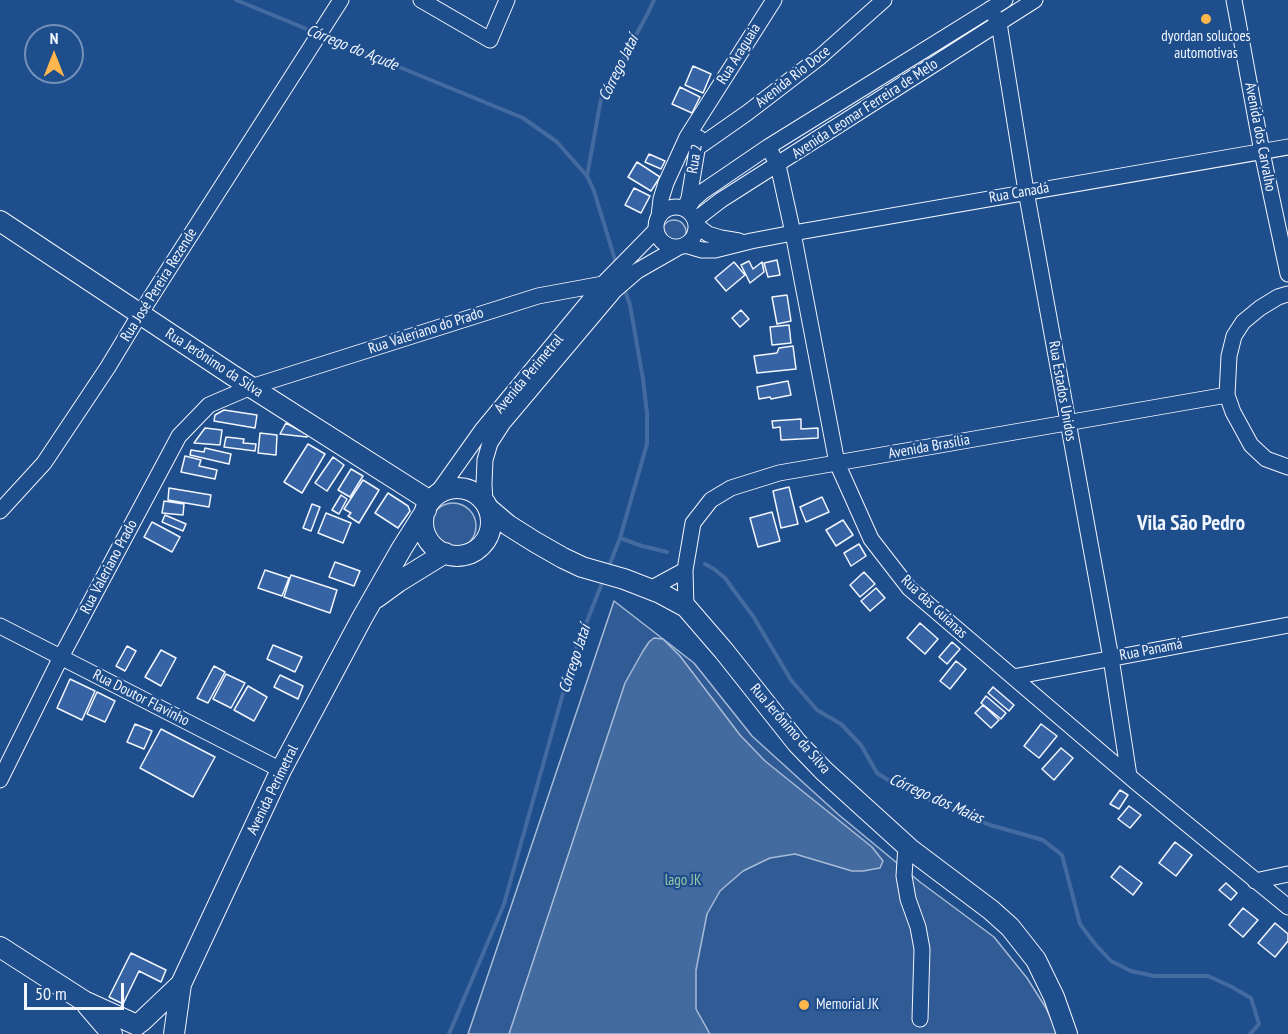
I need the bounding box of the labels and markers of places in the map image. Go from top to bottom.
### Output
marker: dyordan solucoes automotivas [1199,12,1213,26]
place label: dyordan solucoes automotivas [1161,28,1251,63]
place label: Memorial JK [816,996,879,1014]
marker: Memorial JK [797,998,811,1012]

